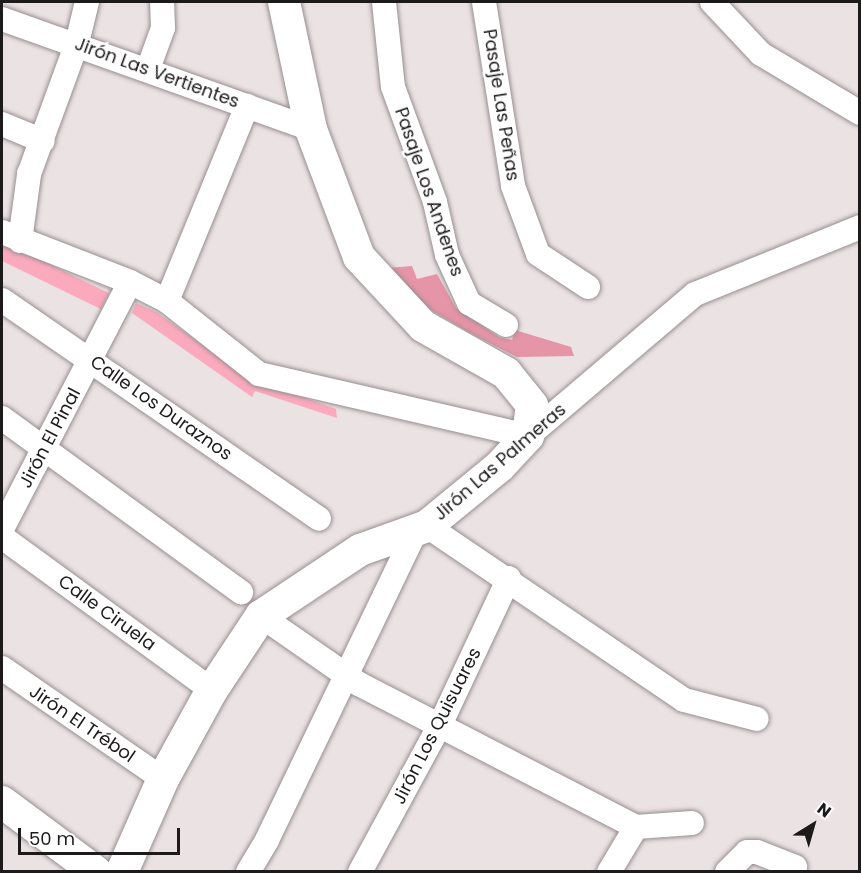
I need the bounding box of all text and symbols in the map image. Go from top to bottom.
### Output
street label: Pasaje Las Peñas [478,28,524,182]
street label: Jirón Las Vertientes [72,33,242,113]
street label: Pasaje Los Andenes [390,105,468,279]
street label: Calle Los Duraznos [86,351,236,465]
street label: Jirón El Pinal [15,384,85,492]
street label: Jirón Las Palmeras [430,399,570,525]
street label: Calle Ciruela [54,570,160,656]
street label: Jirón Los Quisuares [388,644,486,808]
street label: Jirón El Trébol [25,681,139,767]
north arrow [783,795,843,855]
text: N [812,797,836,823]
scale bar [21,816,183,854]
text: 50 m [29,826,75,851]

